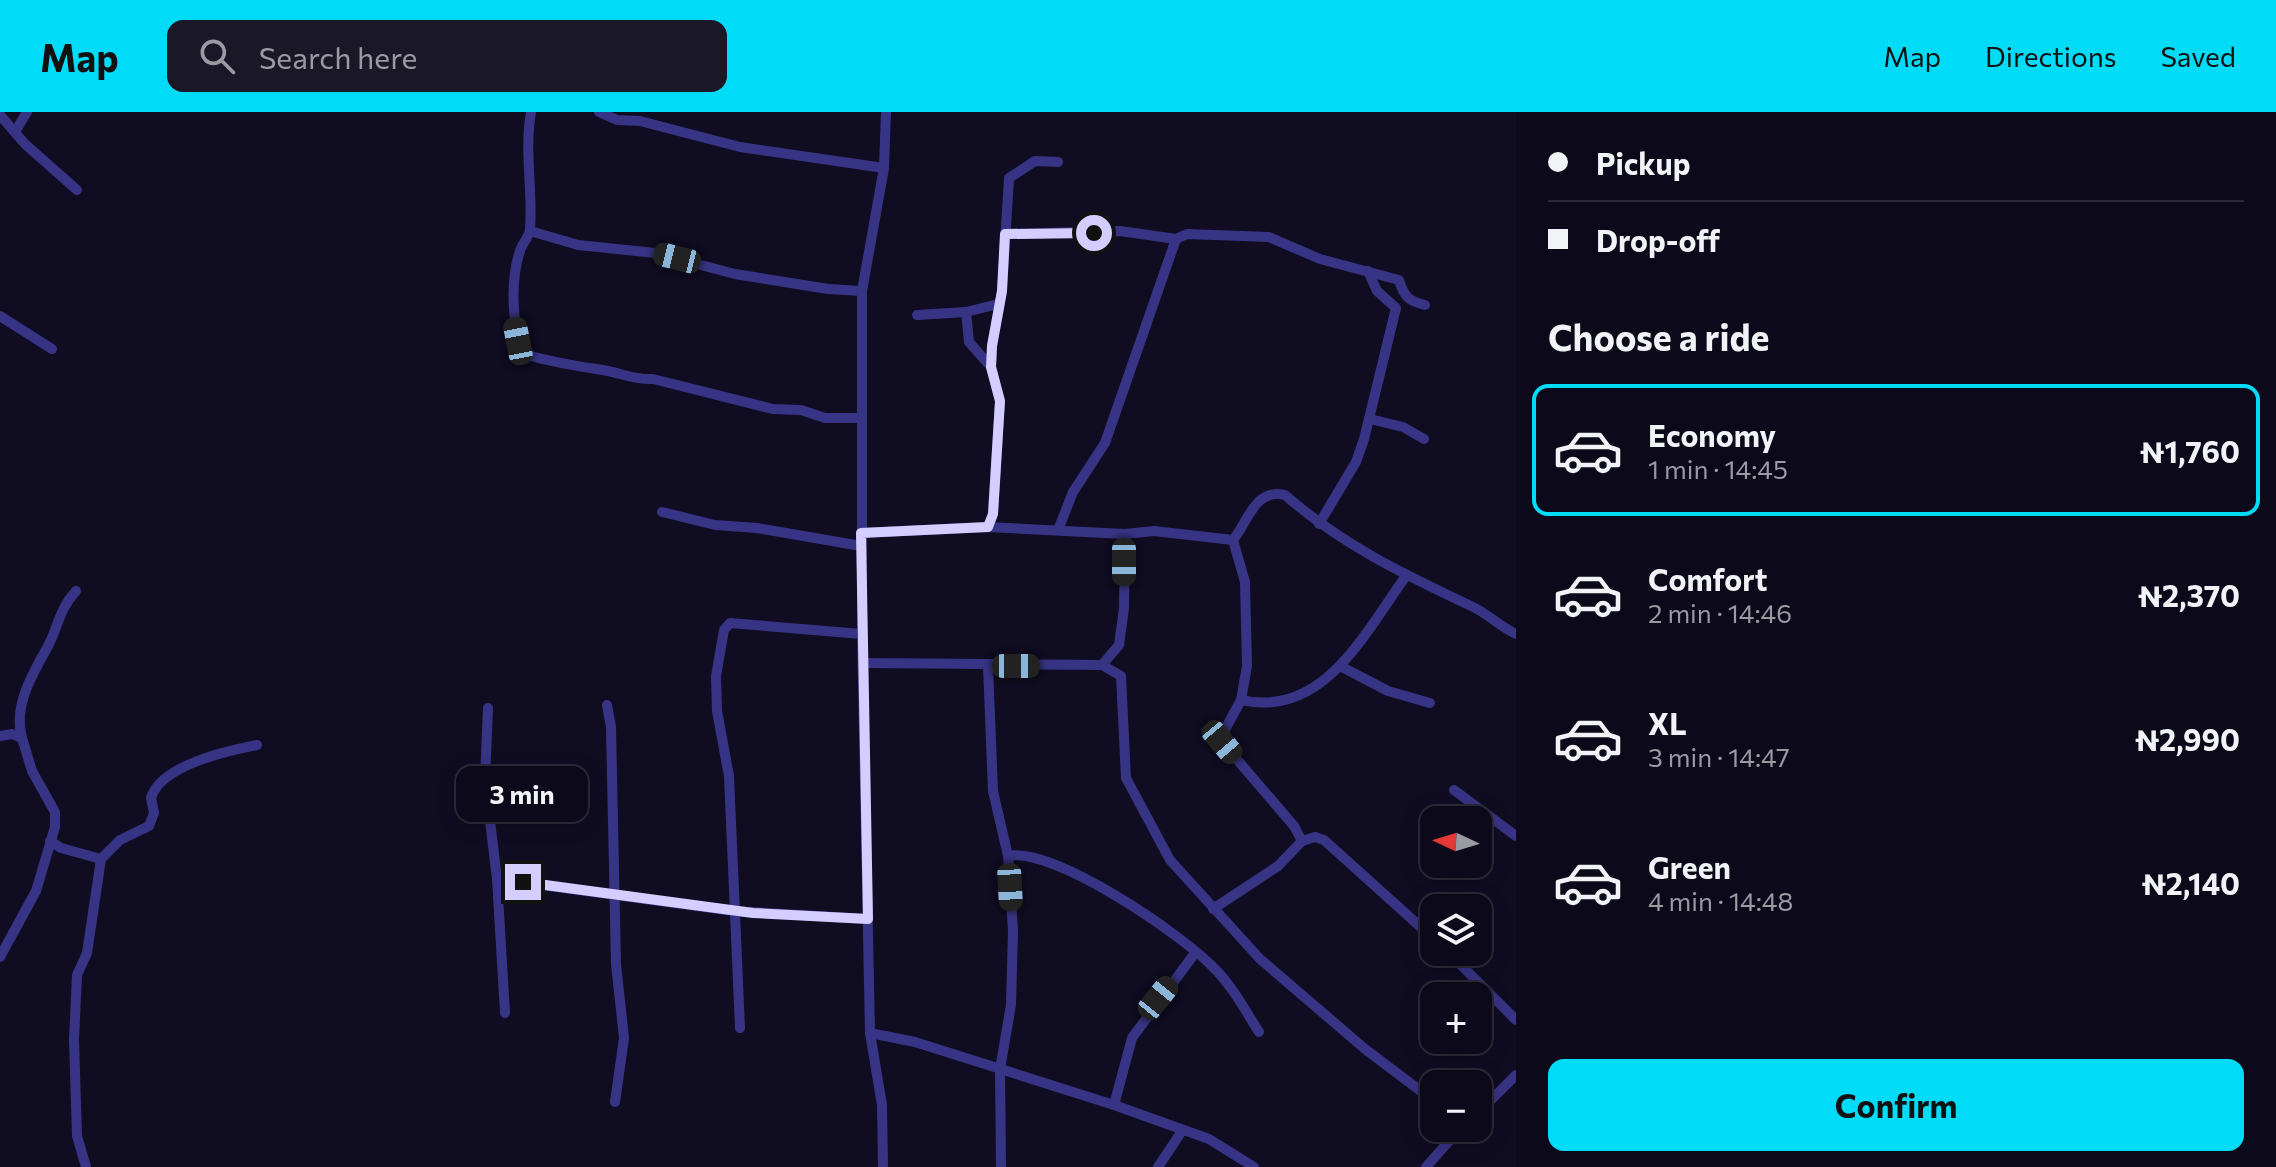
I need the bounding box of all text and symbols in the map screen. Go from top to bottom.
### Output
search box [167,20,727,92]
text: Map [40,33,119,80]
icon: search [195,34,239,78]
text: Search here [259,38,417,75]
text: Map [1883,39,1941,73]
text: Directions [1985,39,2116,73]
text: Saved [2160,39,2236,73]
text: Pickup [1596,144,1690,181]
route start [1076,215,1112,251]
text: Drop-off [1596,221,1720,258]
car [651,241,703,275]
text: Choose a ride [1548,314,1769,358]
car [502,315,534,367]
icon: car [1552,414,1624,486]
text: Economy [1648,416,1776,453]
text: ₦1,760 [2140,432,2240,469]
text: 1 min · 14:45 [1648,453,1788,484]
car [1112,538,1136,586]
icon: car [1552,558,1624,630]
text: Comfort [1648,560,1767,597]
text: ₦2,370 [2138,576,2240,613]
text: 2 min · 14:46 [1648,597,1792,628]
car [992,654,1040,678]
icon: car [1552,702,1624,774]
text: XL [1648,704,1687,741]
car [1197,716,1247,768]
text: ₦2,990 [2135,720,2240,757]
text: 3 min · 14:47 [1648,741,1790,772]
callout: 3 min [457,766,589,822]
text: 3 min [489,778,555,809]
north arrow [1420,806,1492,878]
map controls [1420,806,1492,1142]
icon: car [1552,846,1624,918]
text: Green [1648,848,1731,885]
car [997,862,1023,912]
route end [505,864,541,900]
text: ₦2,140 [2142,864,2240,901]
text: 4 min · 14:48 [1648,885,1793,916]
button: layers [1420,894,1492,966]
car [1134,972,1182,1024]
button: + [1420,982,1492,1054]
button: Confirm [1548,1059,2244,1151]
button: − [1420,1070,1492,1142]

